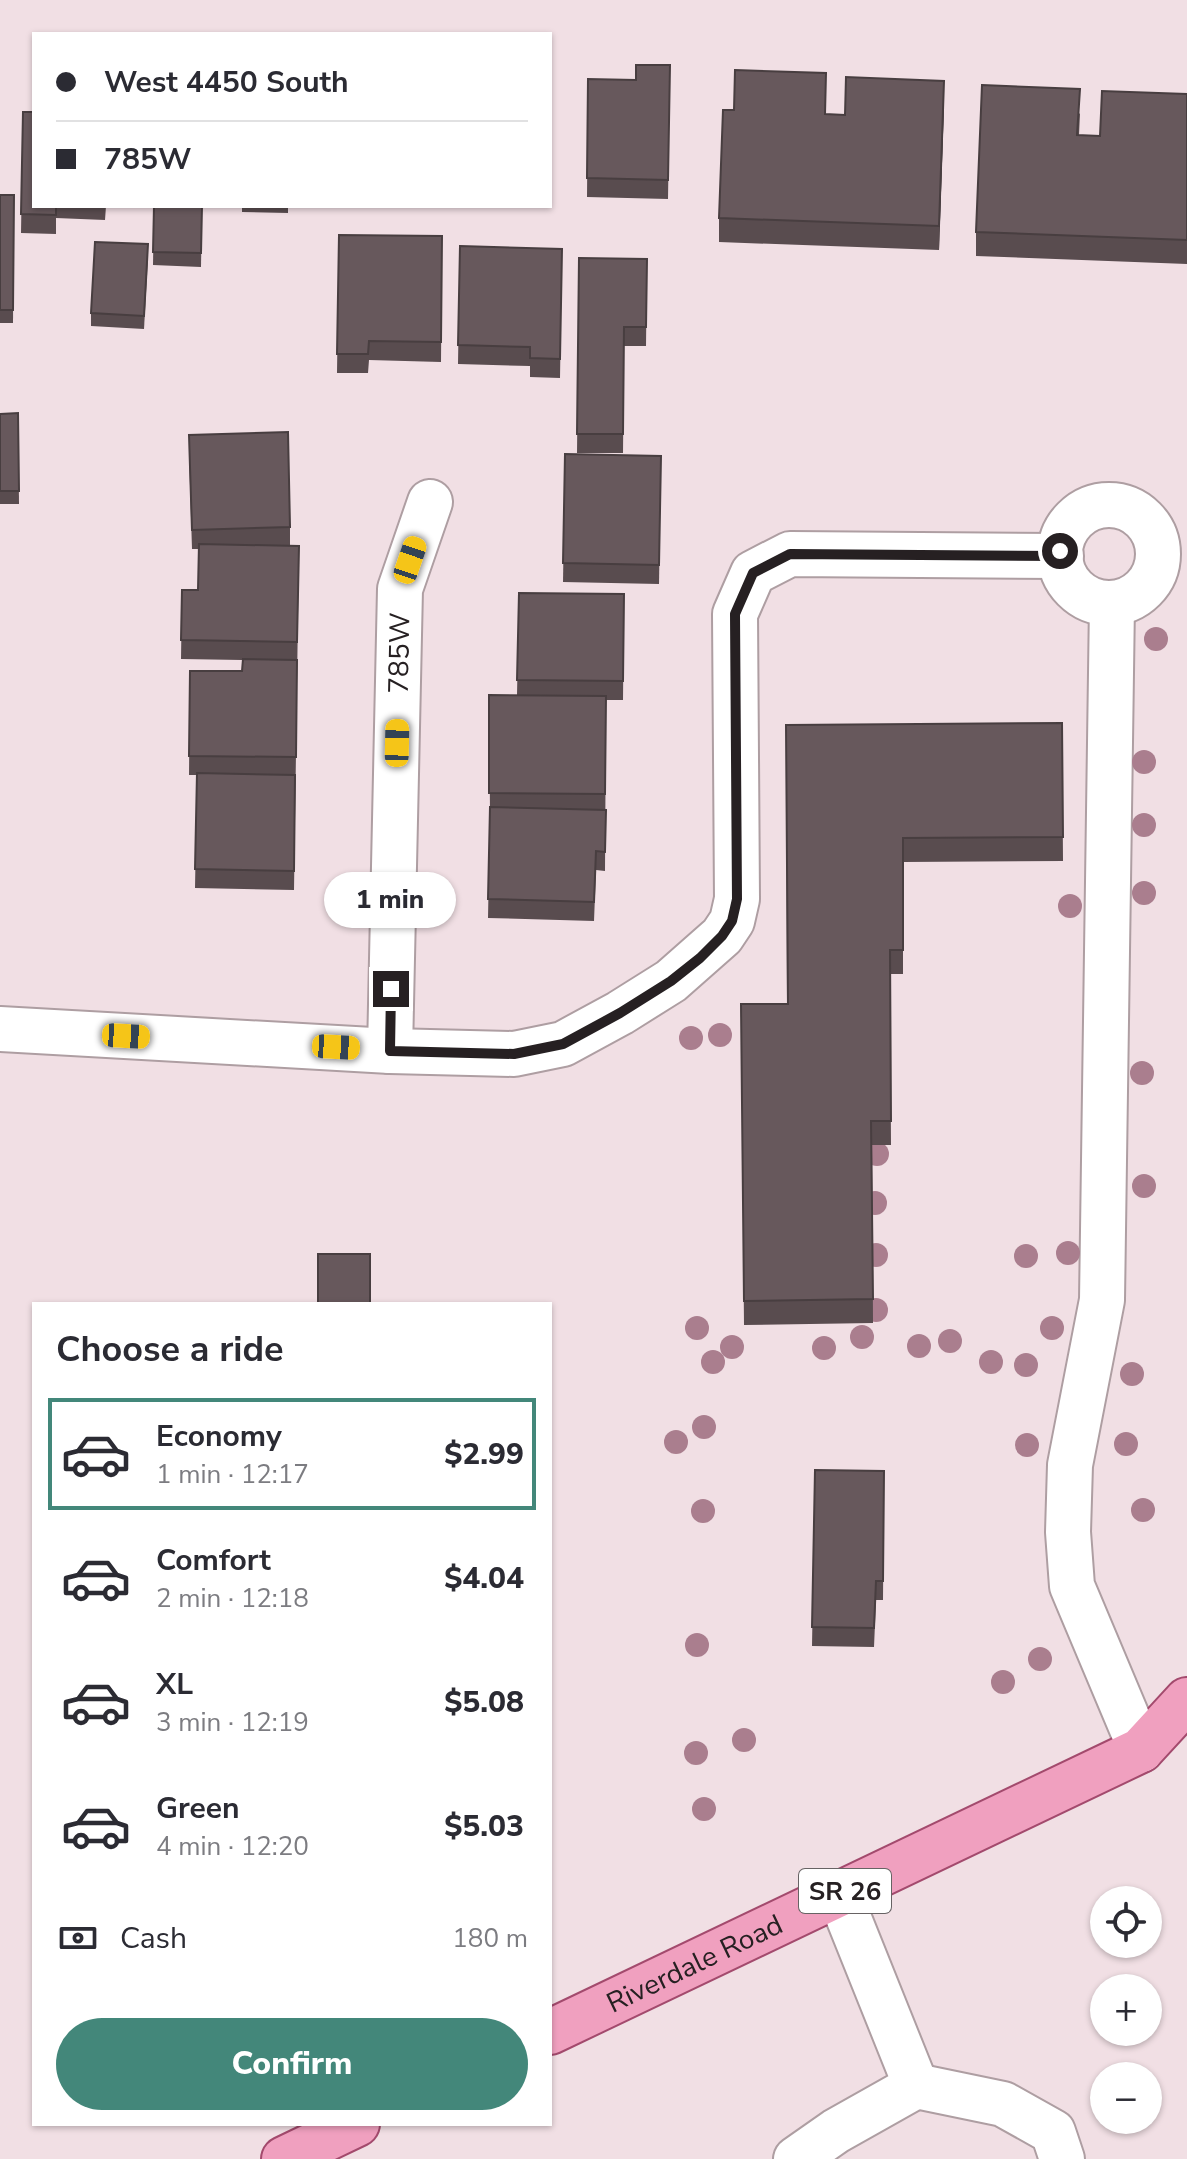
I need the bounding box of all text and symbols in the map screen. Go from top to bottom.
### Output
text: West 4450 South [104,62,349,103]
text: 785W [104,139,191,180]
car [391,533,429,587]
route start [1042,533,1078,569]
street label: 785W [380,612,419,694]
car [385,719,409,767]
callout: 1 min [325,873,457,929]
text: 1 min [356,882,424,917]
route end [373,971,409,1007]
car [101,1023,151,1049]
car [311,1034,361,1060]
text: Choose a ride [56,1325,284,1374]
text: Economy [156,1416,282,1457]
icon: car [60,1418,132,1490]
text: $2.99 [444,1434,524,1475]
text: 1 min · 12:17 [156,1457,309,1492]
text: Comfort [156,1540,271,1581]
icon: car [60,1542,132,1614]
text: $4.04 [444,1558,524,1599]
text: 2 min · 12:18 [156,1581,309,1616]
text: XL [156,1664,193,1705]
icon: car [60,1666,132,1738]
text: $5.08 [444,1682,524,1723]
text: 3 min · 12:19 [156,1705,309,1740]
text: Green [156,1788,240,1829]
icon: car [60,1790,132,1862]
text: $5.03 [444,1806,524,1847]
text: 4 min · 12:20 [156,1829,309,1864]
road number: SR 26 [799,1869,891,1913]
map controls [1090,1886,1162,2134]
button: locate [1090,1886,1162,1958]
street label: Riverdale Road [601,1906,789,2022]
icon: cash [56,1916,100,1960]
text: Cash [120,1918,187,1959]
text: 180 m [452,1921,528,1956]
button: + [1090,1974,1162,2046]
button: Confirm [56,2018,528,2110]
button: − [1090,2062,1162,2134]

